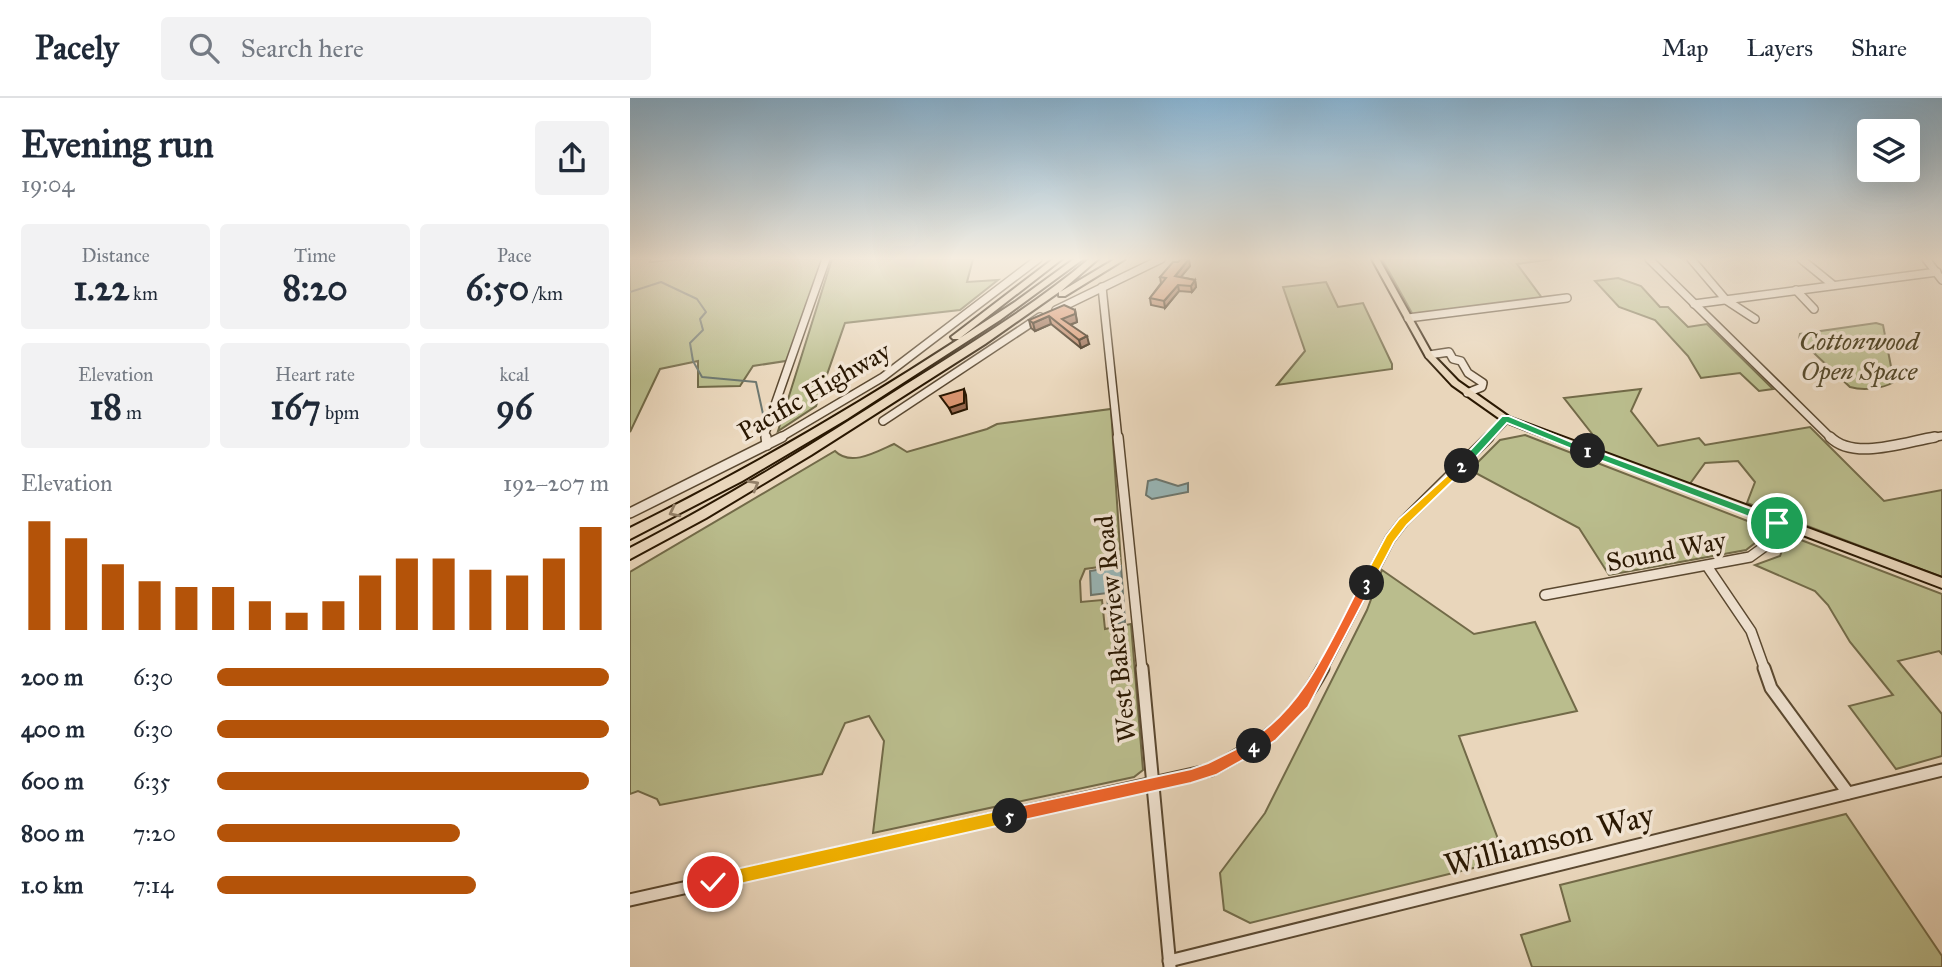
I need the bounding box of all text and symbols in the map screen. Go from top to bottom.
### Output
search box [161,17,651,80]
text: Pacely [35,28,119,68]
icon: search [185,29,223,67]
text: Search here [241,32,364,64]
text: Map [1662,33,1709,63]
text: Layers [1747,33,1813,63]
text: Share [1851,33,1907,63]
map controls [1857,119,1920,182]
button: layers [1857,119,1920,182]
text: Evening run [21,121,214,167]
button: share [535,121,609,195]
text: 19:04 [21,170,74,198]
text: Distance [82,244,150,267]
text: Time [294,244,336,267]
text: Pace [497,244,532,267]
text: 1.22 [73,267,129,310]
text: 8:20 [282,267,348,310]
text: 6:50 [466,267,529,310]
text: km [129,282,158,305]
text: /km [529,282,563,305]
park label: Cottonwood Open Space [1799,325,1920,388]
street label: Pacific Highway [732,334,897,448]
text: Elevation [78,363,153,386]
text: Heart rate [275,363,355,386]
text: kcal [499,363,529,386]
text: 18 [89,386,122,429]
text: 167 [270,386,321,429]
text: 96 [496,386,533,429]
text: m [122,401,142,424]
text: bpm [321,401,360,424]
pin: 1 [1570,434,1606,468]
text: 1 [1584,439,1591,462]
pin: 2 [1444,448,1480,484]
text: 2 [1457,454,1466,477]
text: Elevation [21,469,112,497]
text: 192–207 m [503,469,609,497]
one-way arrow [746,481,759,494]
pin [1747,493,1807,553]
one-way arrow [669,504,681,518]
icon: arrive [1758,504,1796,542]
street label: West Bakerview Road [1087,514,1143,744]
street label: Sound Way [1604,524,1729,578]
pin: 3 [1350,566,1384,601]
text: 3 [1363,571,1370,594]
text: 200 m [21,663,83,691]
text: 6:30 [133,663,173,691]
text: 400 m [21,715,85,743]
text: 6:30 [133,715,173,743]
pin: 4 [1236,728,1272,764]
text: 4 [1248,734,1259,757]
text: 600 m [21,767,84,795]
text: 6:35 [133,767,170,795]
street label: Williamson Way [1440,795,1659,885]
pin: 5 [992,798,1028,834]
text: 5 [1005,804,1014,827]
text: 800 m [21,819,84,847]
text: 7:20 [133,819,176,847]
pin [683,852,743,912]
icon: check [694,863,732,901]
text: 1.0 km [21,871,83,899]
text: 7:14 [133,871,173,899]

